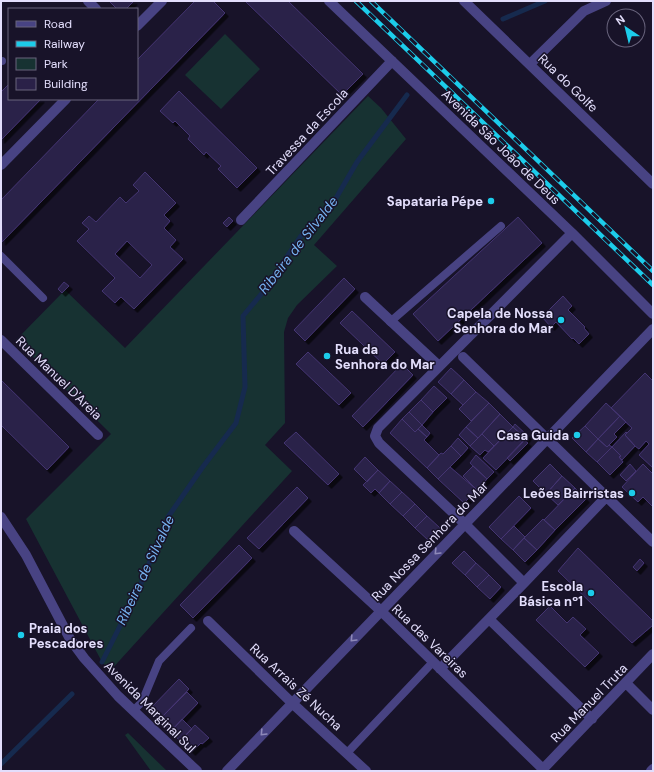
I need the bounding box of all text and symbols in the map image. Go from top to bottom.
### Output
legend [8,8,138,100]
north arrow [606,8,646,48]
text: N [613,12,628,28]
text: Road [44,16,72,32]
text: Railway [44,36,85,52]
street label: Rua do Golfe [534,50,602,116]
text: Park [44,56,68,72]
text: Building [44,76,88,92]
street label: Travessa da Escola [262,85,352,179]
street label: Avenida São João de Deus [438,86,564,208]
water label: Ribeira de Silvalde [254,193,342,297]
place label: Sapataria Pépe [387,193,483,210]
marker: Sapataria Pépe [486,196,496,206]
place label: Capela de Nossa Senhora do Mar [447,305,554,337]
marker: Capela de Nossa Senhora do Mar [556,315,566,325]
street label: Rua Manuel D'Areia [12,333,106,423]
place label: Rua da Senhora do Mar [335,341,435,373]
marker: Rua da Senhora do Mar [322,351,332,361]
place label: Casa Guida [496,427,569,444]
marker: Casa Guida [572,430,582,440]
street label: Rua Nossa Senhora do Mar [368,477,492,605]
place label: Leões Bairristas [523,485,624,502]
marker: Leões Bairristas [627,488,637,498]
water label: Ribeira de Silvalde [112,512,178,628]
one-way arrow [435,547,442,555]
place label: Escola Básica nº1 [519,578,583,610]
marker: Escola Básica nº1 [586,588,596,598]
street label: Rua das Vareiras [388,600,472,682]
place label: Praia dos Pescadores [29,620,103,652]
marker: Praia dos Pescadores [16,630,26,640]
one-way arrow [351,634,358,642]
street label: Rua Arrais Zé Nucha [246,640,346,734]
street label: Avenida Marginal Sul [101,658,199,756]
street label: Rua Manuel Truta [547,660,631,746]
one-way arrow [260,728,268,736]

